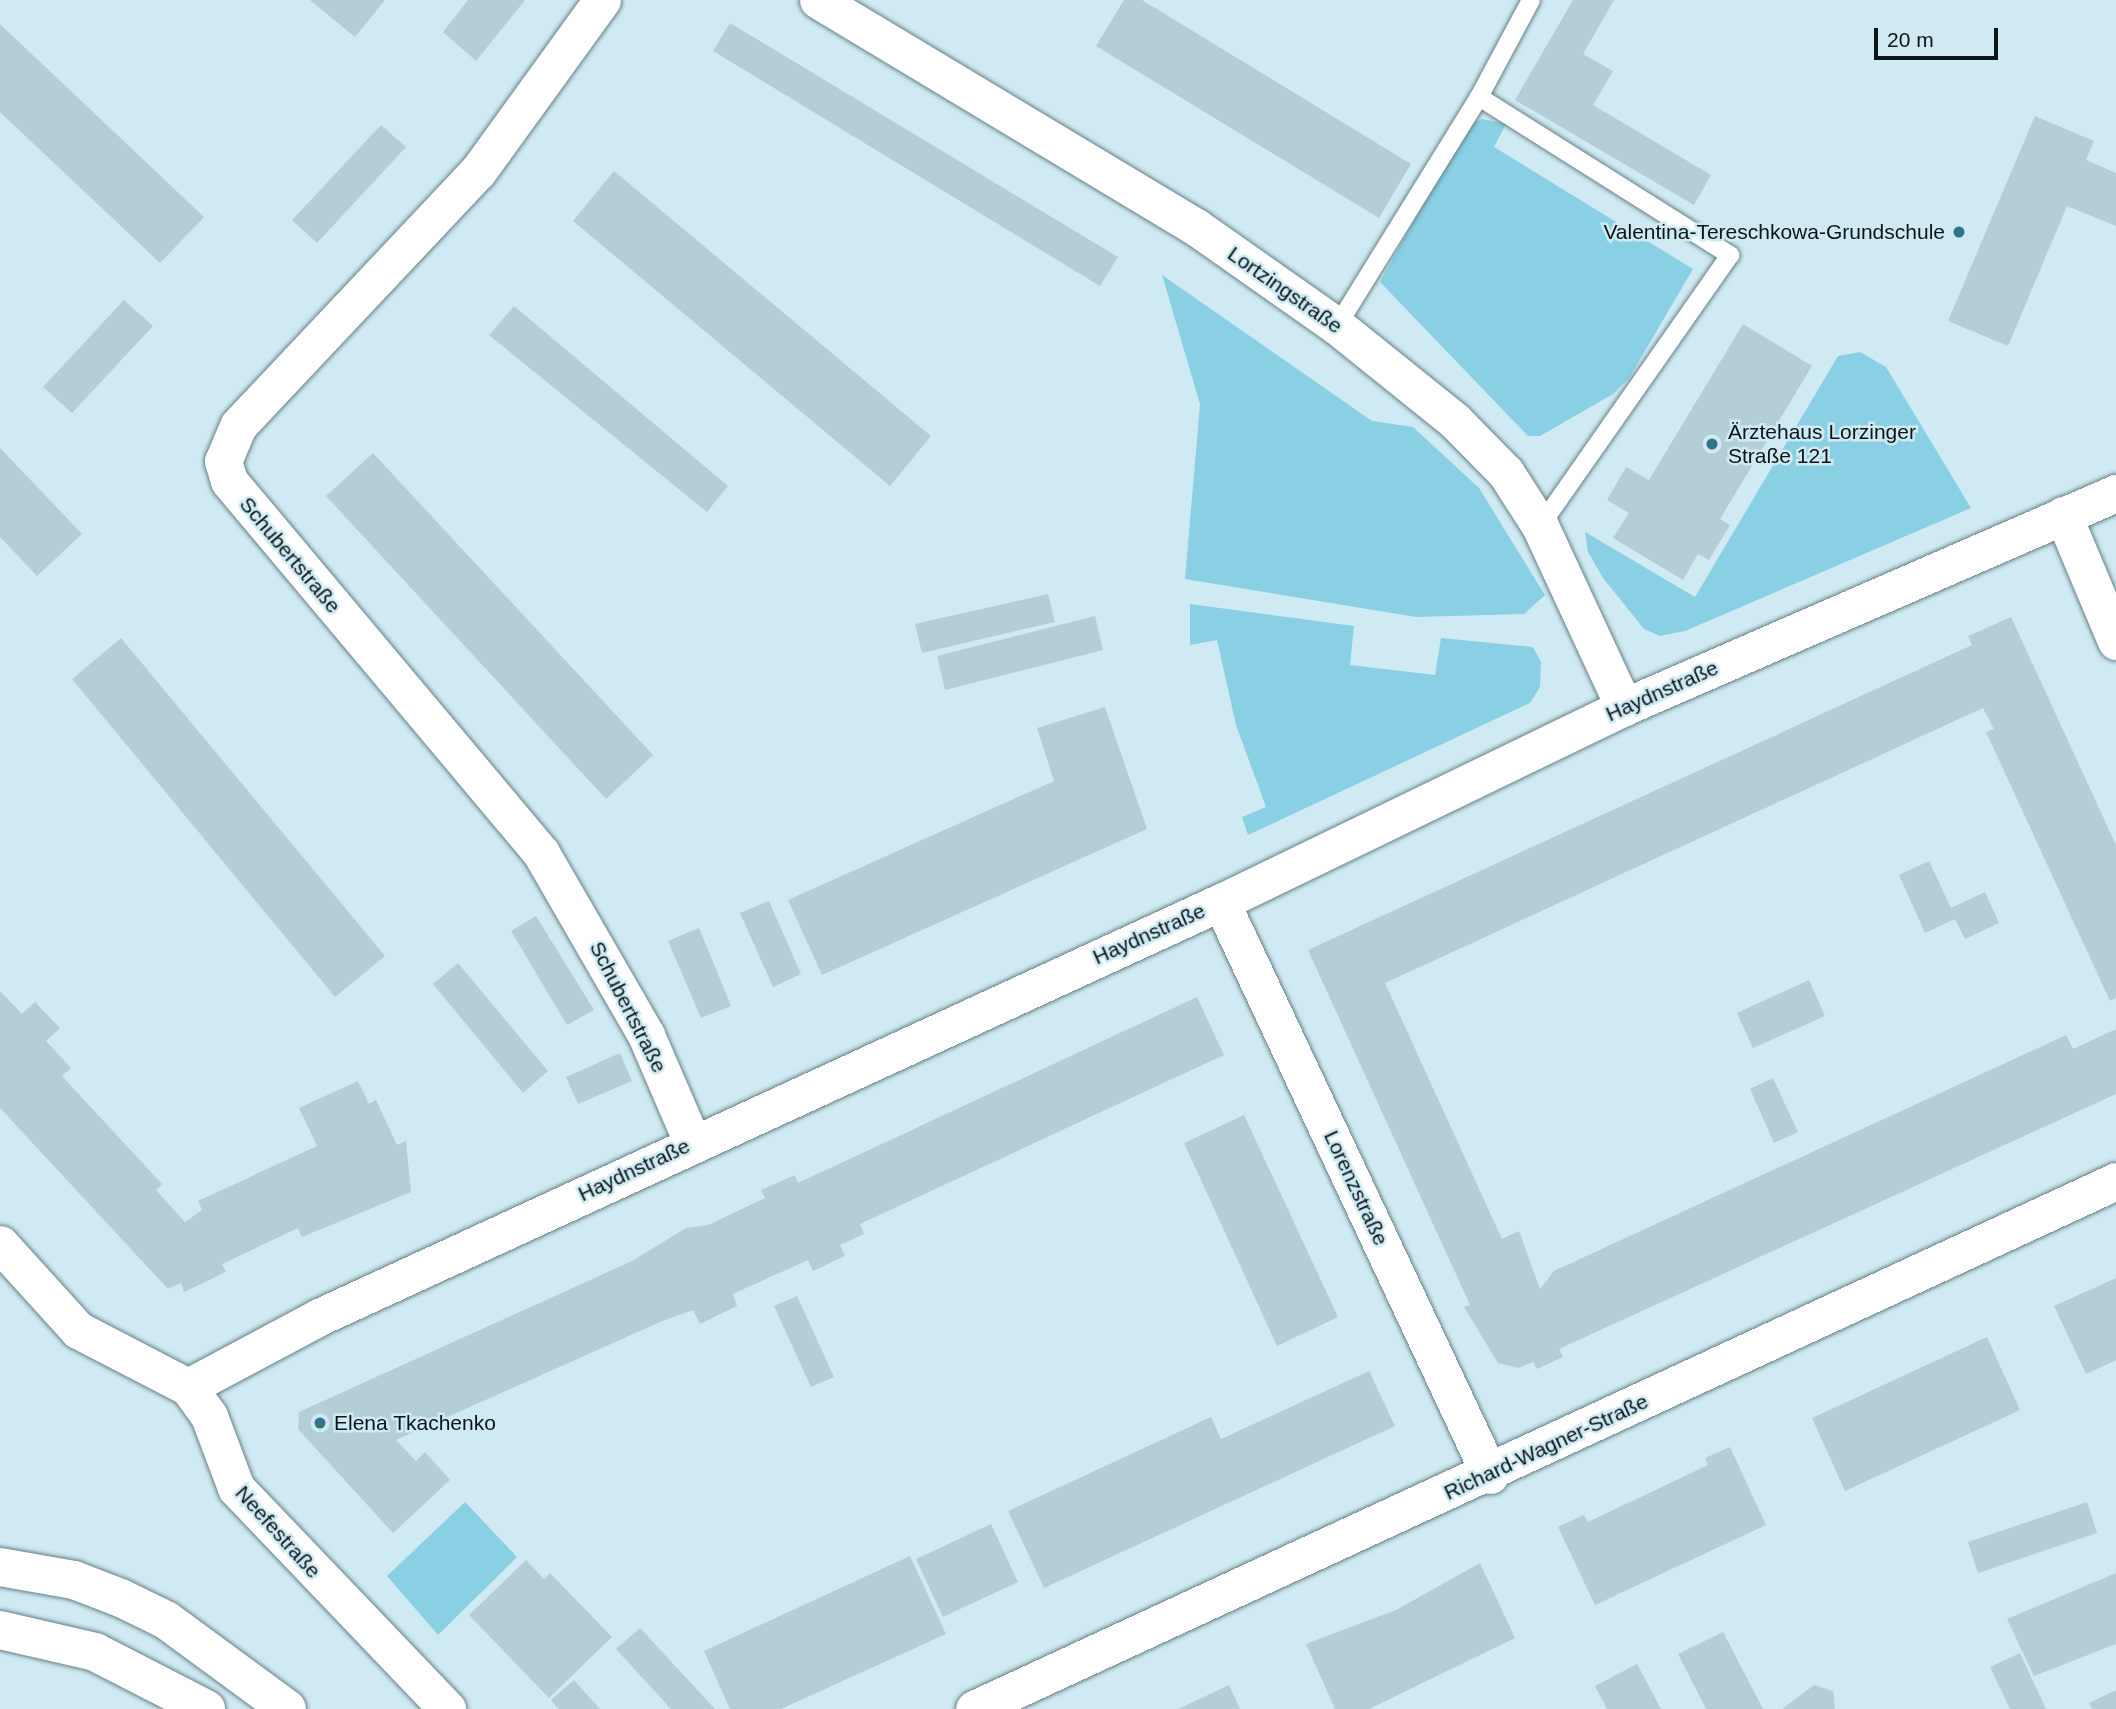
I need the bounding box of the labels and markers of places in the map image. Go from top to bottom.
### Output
place label: Valentina-Tereschkowa-Grundschule [1603,219,1945,245]
marker: Valentina-Tereschkowa-Grundschule [1951,224,1967,240]
place label: Ärztehaus Lorzinger Straße 121 [1728,419,1916,469]
marker: Ärztehaus Lorzinger Straße 121 [1702,434,1722,454]
place label: Elena Tkachenko [334,1410,496,1436]
marker: Elena Tkachenko [312,1415,328,1431]

